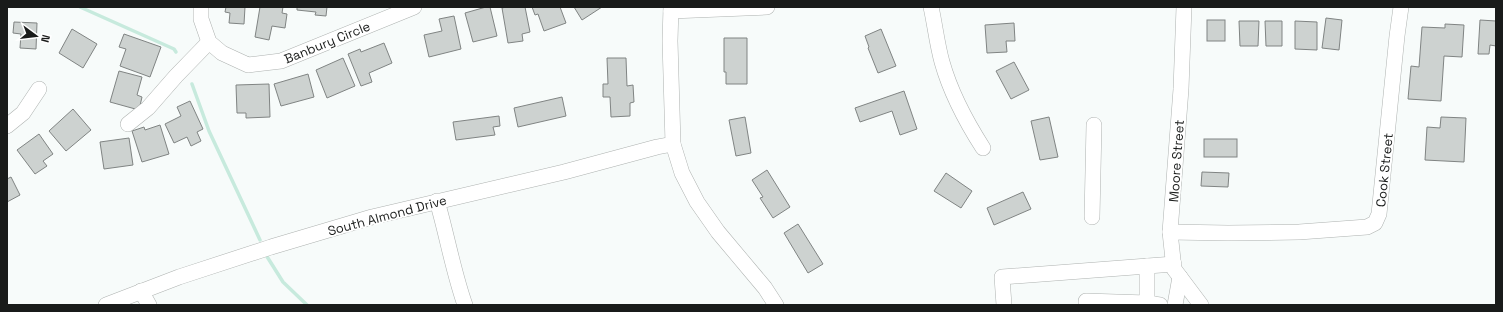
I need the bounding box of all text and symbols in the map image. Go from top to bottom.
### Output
north arrow [16,16,56,56]
street label: Banbury Circle [282,17,373,67]
text: N [38,33,53,44]
street label: Moore Street [1165,119,1188,203]
street label: Cook Street [1372,132,1397,208]
street label: South Almond Drive [326,191,448,240]

